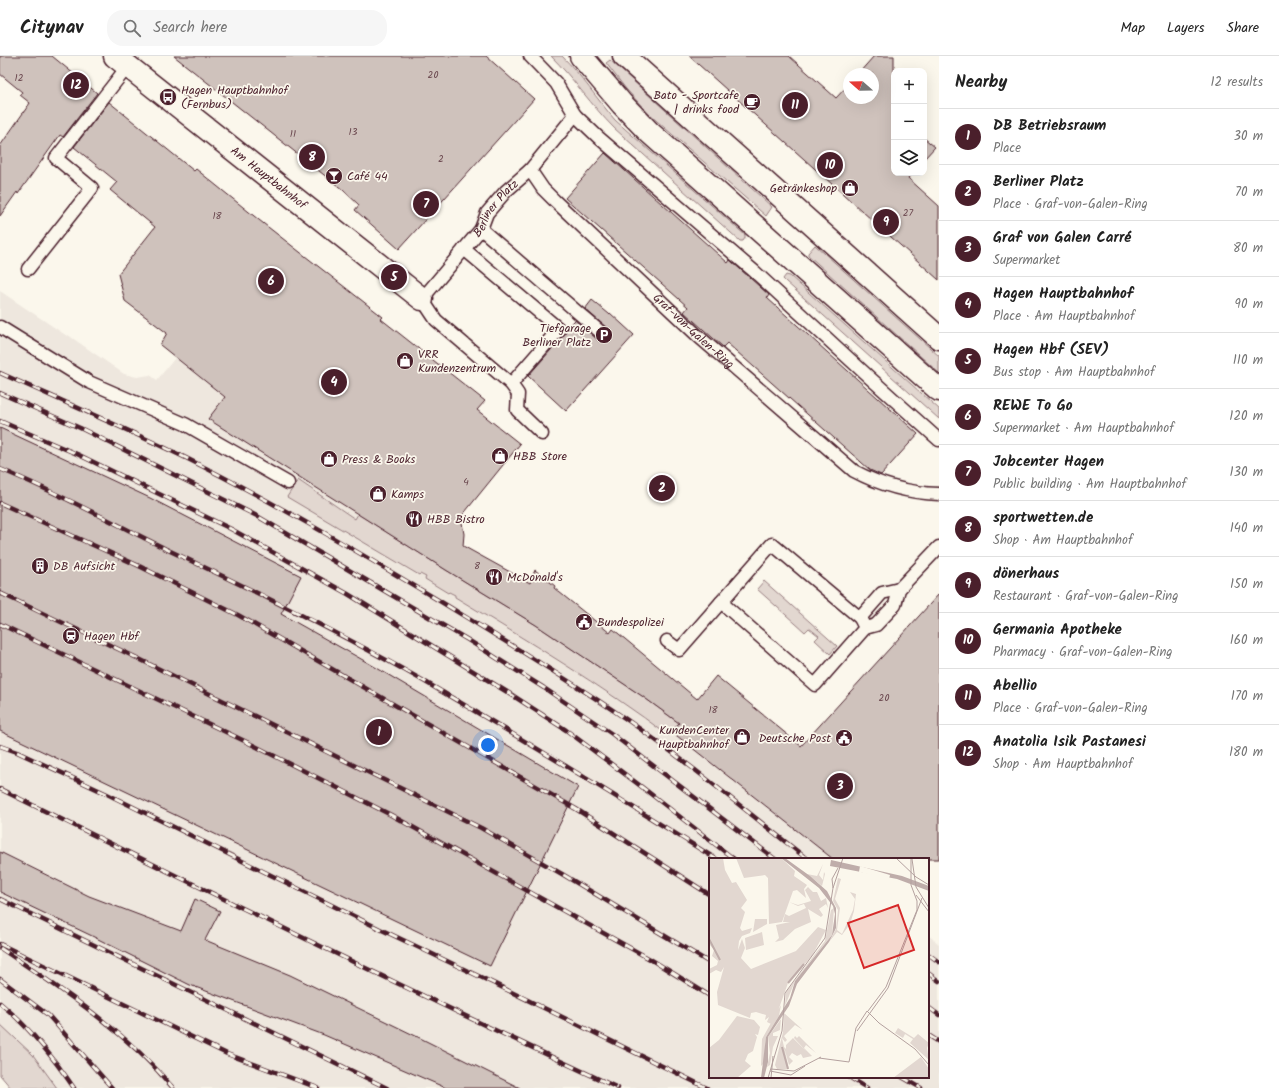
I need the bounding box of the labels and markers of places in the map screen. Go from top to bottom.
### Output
pin: 12 [63,70,89,100]
place label: Hagen Hauptbahnhof (Fernbus) [181,81,289,114]
place label: Bato - Sportcafe | drinks food [653,86,740,119]
bus stop icon: Hagen Hauptbahnhof (Fernbus) [158,87,178,107]
pin: 11 [782,90,808,120]
cafe icon: Bato - Sportcafe | drinks food [742,92,762,112]
pin: 8 [299,142,325,172]
pin: 10 [817,150,843,180]
bar icon: Café 44 [324,166,344,186]
place label: Café 44 [347,167,388,186]
shop icon: Getränkeshop [840,178,860,198]
place label: Getränkeshop [770,179,837,198]
pin: 7 [413,189,439,219]
pin: 9 [873,207,899,237]
pin: 5 [381,262,407,292]
pin: 6 [258,266,284,296]
place label: Tiefgarage Berliner Platz [523,319,592,352]
parking icon: Tiefgarage Berliner Platz [594,325,614,345]
place label: VRR Kundenzentrum [418,345,497,378]
shop icon: VRR Kundenzentrum [395,351,415,371]
pin: 4 [321,367,347,397]
shop icon: HBB Store [490,446,510,466]
place label: HBB Store [513,447,568,466]
shop icon: Press & Books [319,449,339,469]
place label: Press & Books [342,450,415,469]
pin: 2 [649,473,675,503]
shop icon: Kamps [368,484,388,504]
place label: Kamps [391,485,424,504]
restaurant icon: HBB Bistro [404,509,424,529]
place label: HBB Bistro [427,510,485,529]
building icon: DB Aufsicht [30,556,50,576]
place label: DB Aufsicht [53,557,116,576]
restaurant icon: McDonald's [484,567,504,587]
place label: McDonald's [507,568,563,587]
public building icon: Bundespolizei [574,612,594,632]
place label: Bundespolizei [597,613,665,632]
station icon: Hagen Hbf [61,626,81,646]
place label: Hagen Hbf [84,627,140,646]
pin: 1 [366,717,392,747]
place label: KundenCenter Hauptbahnhof [658,721,730,754]
shop icon: KundenCenter Hauptbahnhof [732,727,752,747]
public building icon: Deutsche Post [834,728,854,748]
place label: Deutsche Post [759,729,831,748]
pin: 3 [827,771,853,801]

